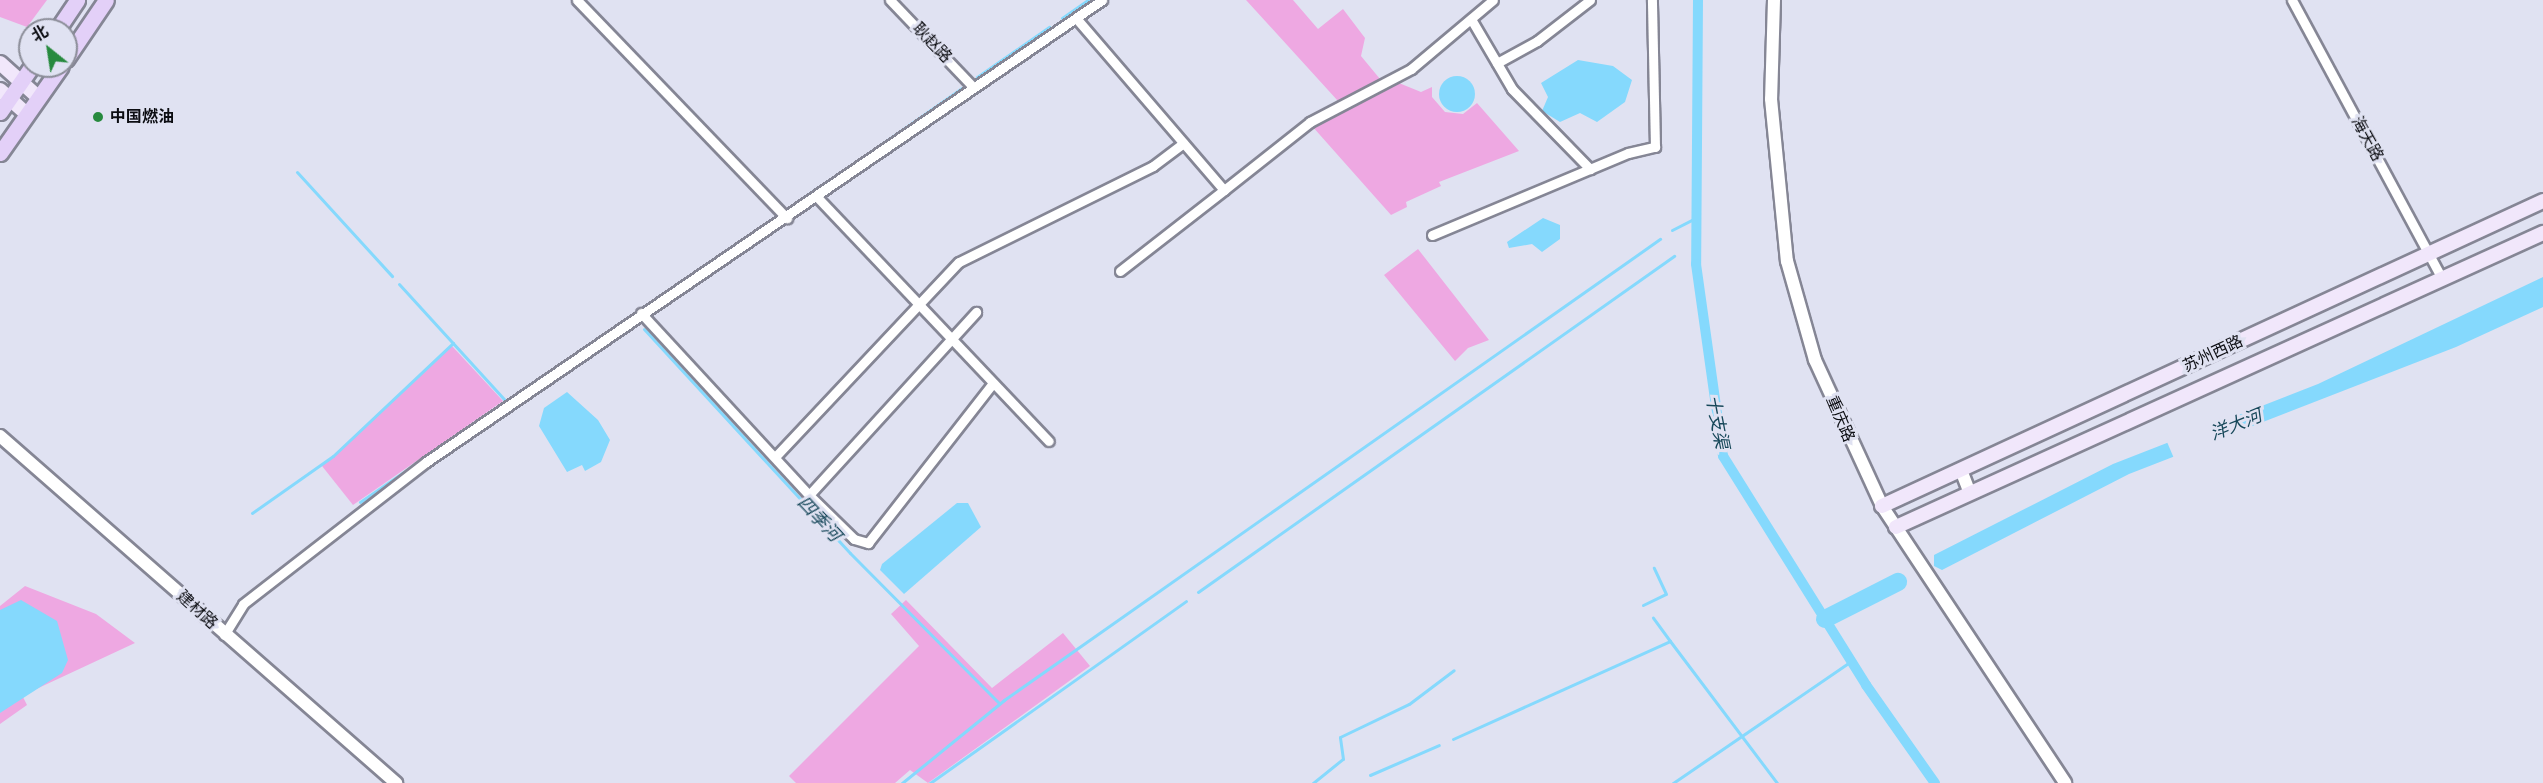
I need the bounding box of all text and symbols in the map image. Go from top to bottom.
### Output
north arrow [18,18,78,78]
street label: 耿赵路 [908,19,956,67]
text: 北 [28,21,52,47]
place label: 中国燃油 [110,107,174,127]
marker: 中国燃油 [91,110,105,124]
street label: 海天路 [2347,113,2387,165]
street label: 苏州西路 [2180,332,2246,376]
water label: 十支渠 [1701,393,1733,451]
street label: 重庆路 [1822,393,1858,445]
water label: 洋大河 [2207,405,2265,445]
water label: 四季河 [793,492,845,546]
street label: 建材路 [173,587,221,633]

